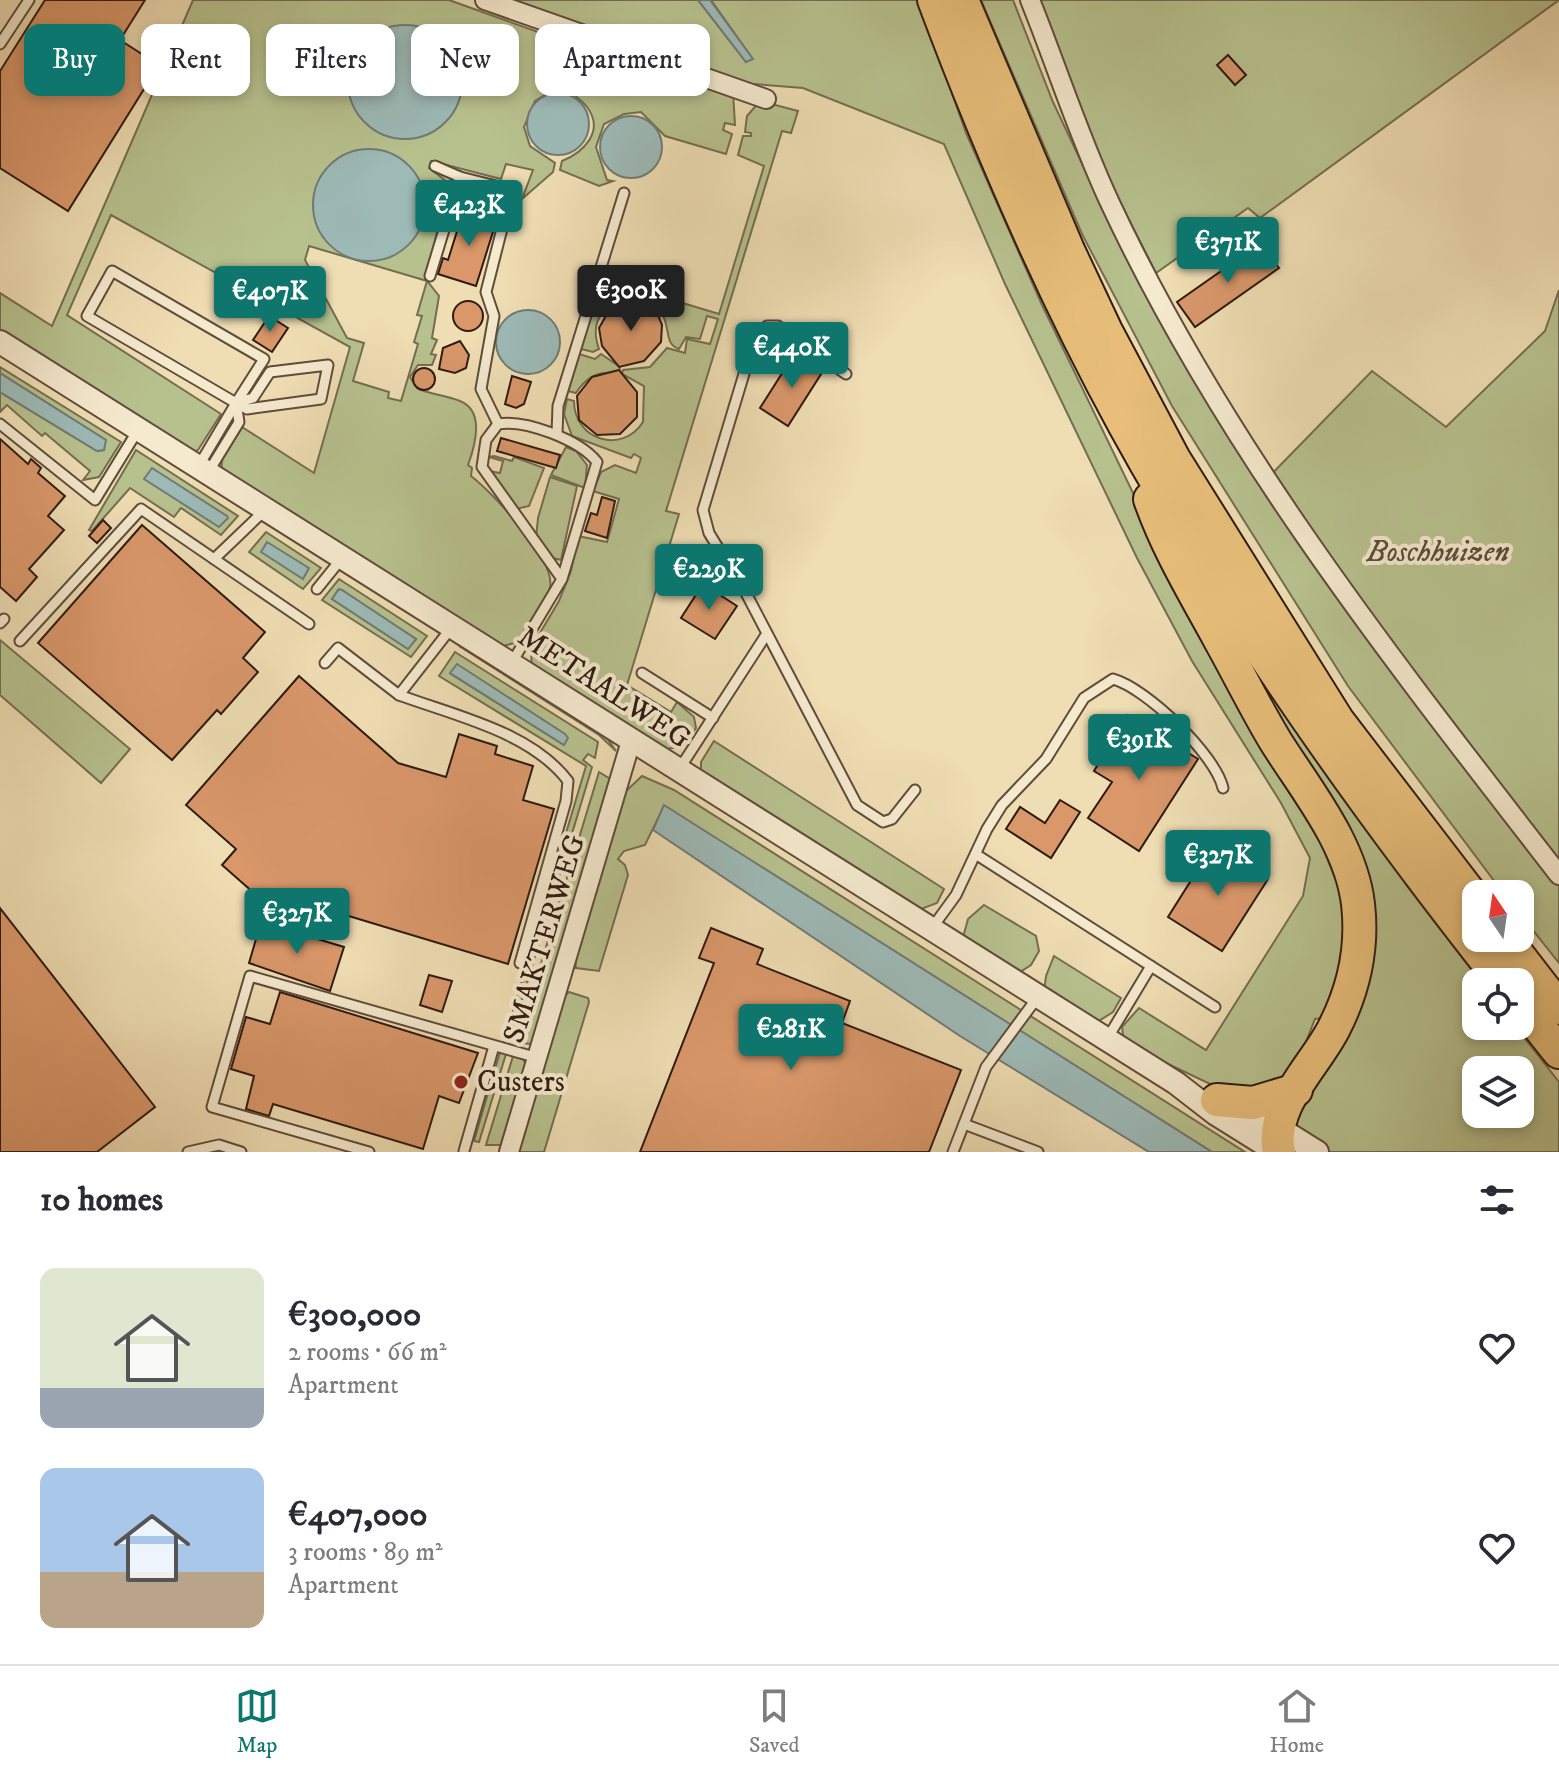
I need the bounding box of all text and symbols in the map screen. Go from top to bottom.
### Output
chip: Buy [24,24,125,96]
chip: Rent [141,24,250,96]
chip: Filters [266,24,395,96]
chip: New [411,24,519,96]
chip: Apartment [535,24,710,96]
pin: €423K [413,180,525,248]
text: €423K [434,189,504,222]
pin: €371K [1172,217,1284,285]
text: €371K [1195,226,1261,259]
pin: €300K [575,265,687,333]
pin: €407K [214,266,326,334]
text: €300K [595,274,667,307]
text: €407K [232,275,308,308]
pin: €440K [736,322,848,390]
text: €440K [753,331,831,364]
park label: Boschhuizen [1366,534,1509,571]
pin: €229K [653,544,765,612]
text: €229K [673,553,745,586]
street label: METAALWEG [511,618,697,758]
pin: €391K [1083,714,1195,782]
text: €391K [1106,723,1172,756]
street label: SMAKTERWEG [496,830,594,1048]
pin: €327K [1162,830,1274,898]
text: €327K [1183,839,1253,872]
north arrow [1462,880,1534,952]
map controls [1462,880,1534,1128]
pin: €327K [241,888,353,956]
text: €327K [262,897,332,930]
button: locate [1462,968,1534,1040]
pin: €281K [735,1004,847,1072]
text: €281K [757,1013,825,1046]
button: layers [1462,1056,1534,1128]
place label: Custers [477,1064,565,1101]
marker: Custers [452,1073,470,1091]
icon: filters [1475,1178,1519,1222]
text: 10 homes [40,1179,163,1221]
text: €300,000 [288,1294,421,1336]
icon: home [104,1300,200,1396]
icon: heart [1475,1326,1519,1370]
text: 2 rooms · 66 m² [288,1336,447,1369]
text: Apartment [288,1369,399,1402]
text: €407,000 [288,1494,428,1536]
icon: home [104,1500,200,1596]
icon: heart [1475,1526,1519,1570]
text: 3 rooms · 89 m² [288,1536,443,1569]
text: Apartment [288,1569,399,1602]
tab: Map [235,1684,279,1759]
tab: Saved [749,1684,800,1759]
tab: Home [1270,1684,1324,1759]

